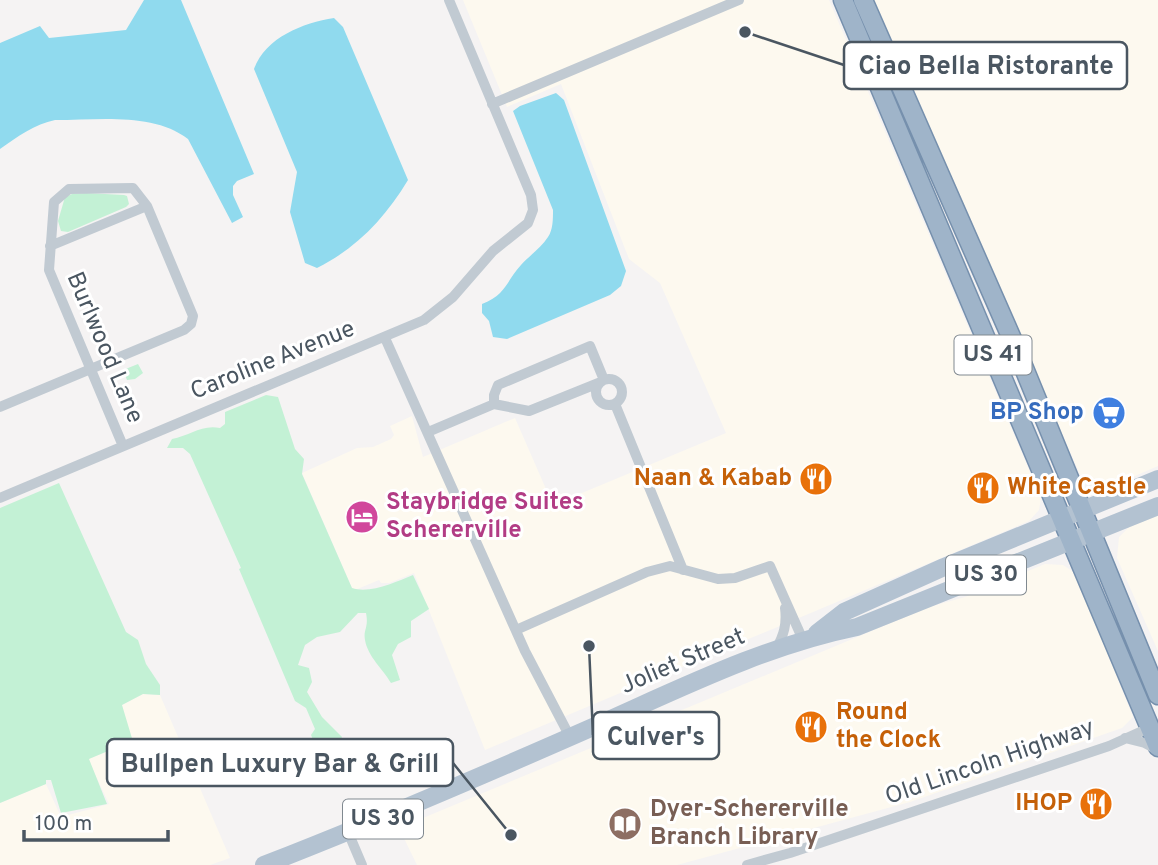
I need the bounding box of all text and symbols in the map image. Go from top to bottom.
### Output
callout: Ciao Bella Ristorante [844,42,1127,89]
text: Ciao Bella Ristorante [858,51,1114,84]
street label: Burlwood Lane [59,268,149,428]
street label: Caroline Avenue [186,314,360,408]
road number: US 41 [954,336,1032,374]
supermarket icon: BP Shop [1090,394,1128,432]
place label: BP Shop [990,398,1084,428]
restaurant icon: Naan & Kabab [797,460,835,498]
place label: Naan & Kabab [634,464,792,494]
restaurant icon: White Castle [964,469,1002,507]
place label: White Castle [1007,473,1146,503]
place label: Staybridge Suites Schererville [386,488,584,546]
hotel icon: Staybridge Suites Schererville [343,498,381,536]
road number: US 30 [946,555,1026,594]
street label: Joliet Street [616,622,750,702]
place label: Round the Clock [836,698,941,756]
restaurant icon: Round the Clock [792,708,830,746]
callout: Culver's [593,712,719,759]
street label: Old Lincoln Highway [881,713,1099,813]
text: Culver's [607,722,705,755]
callout: Bullpen Luxury Bar & Grill [107,739,453,786]
text: Bullpen Luxury Bar & Grill [121,749,439,782]
restaurant icon: IHOP [1077,785,1115,823]
place label: IHOP [1015,789,1072,819]
place label: Dyer-Schererville Branch Library [650,795,849,853]
scale bar [24,798,168,842]
road number: US 30 [343,800,423,838]
library icon: Dyer-Schererville Branch Library [606,805,644,843]
text: 100 m [35,811,92,838]

